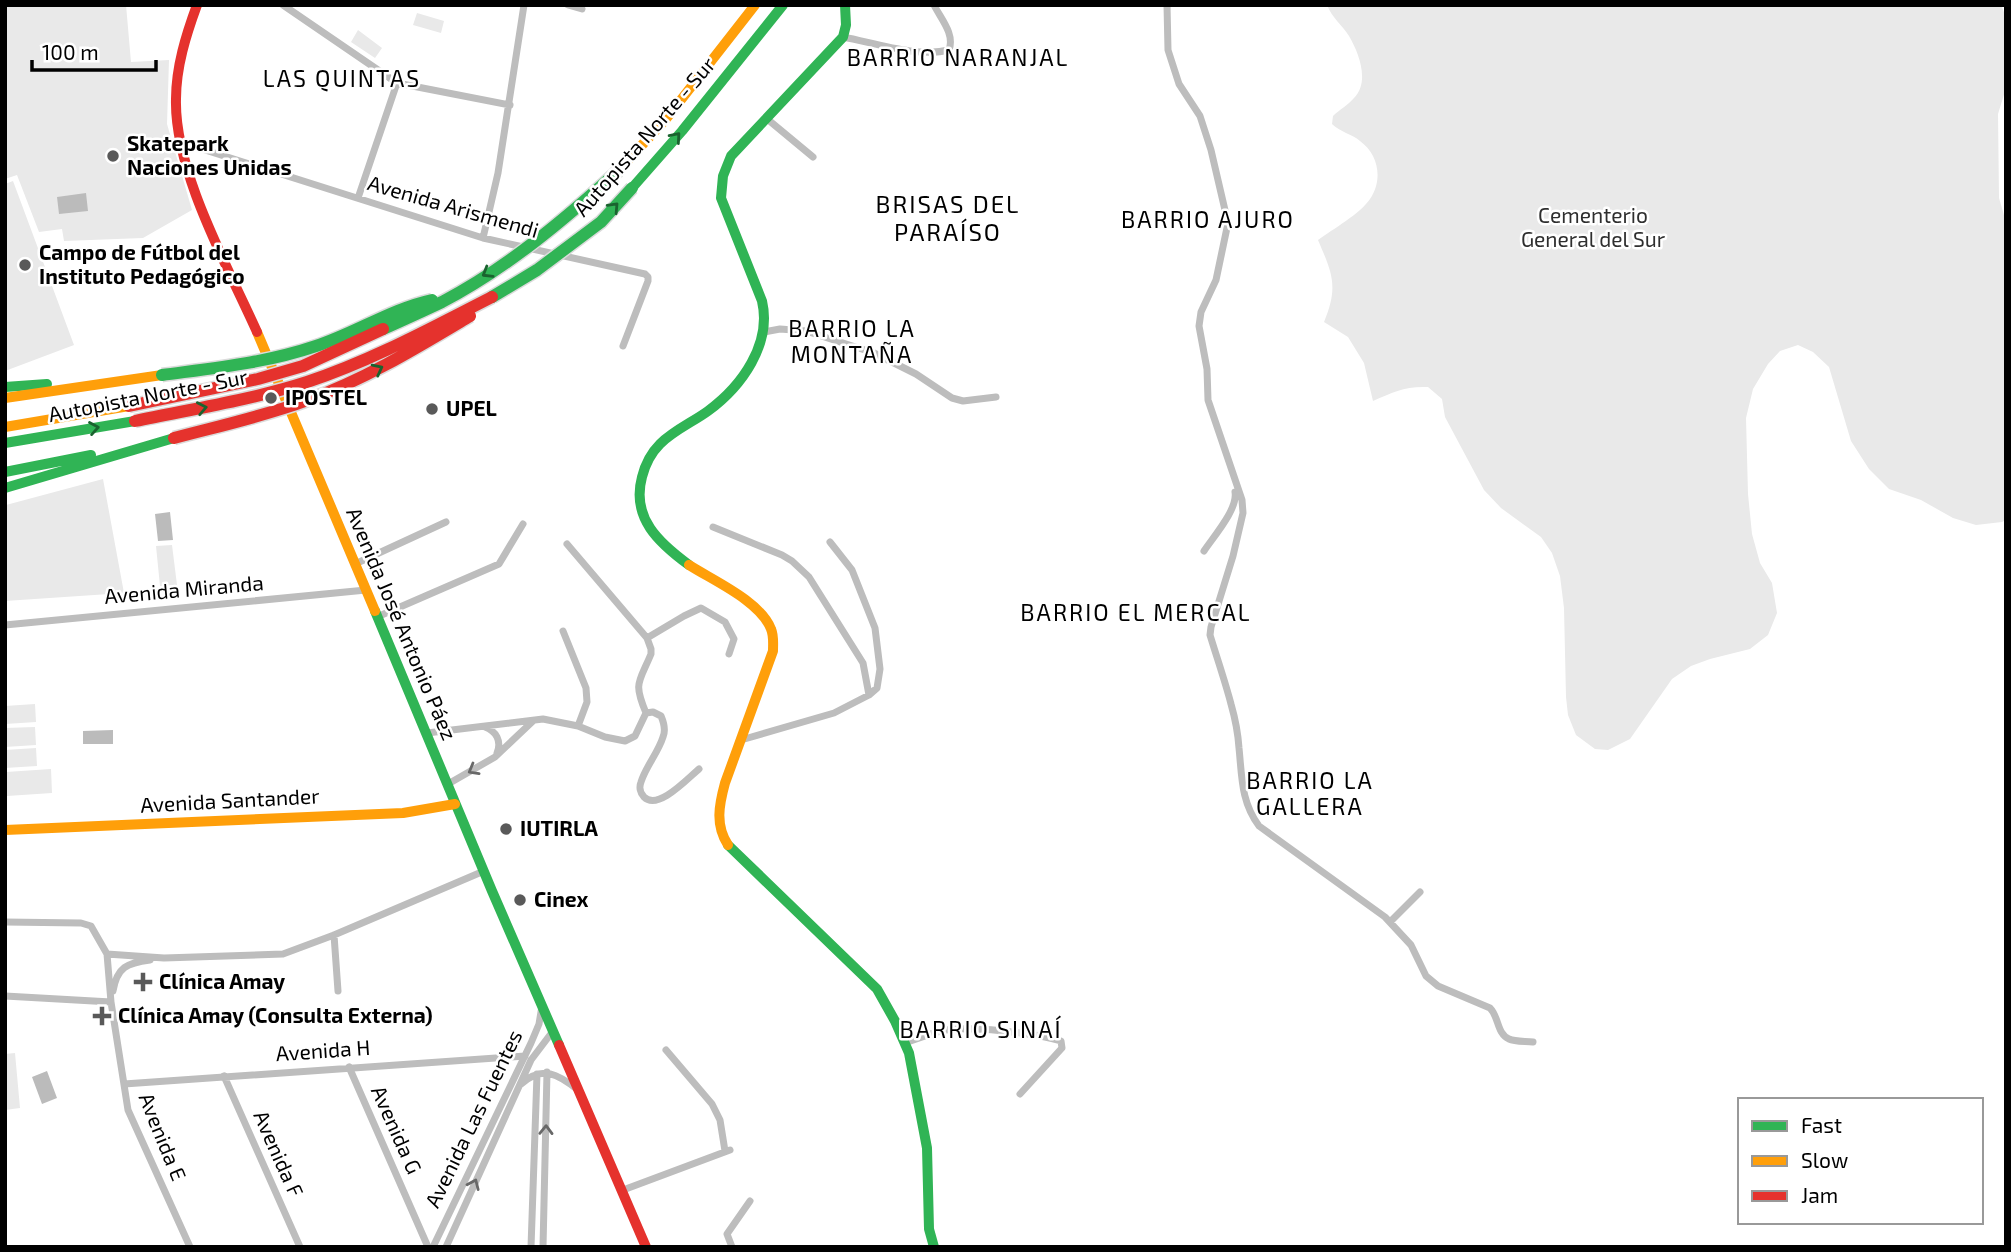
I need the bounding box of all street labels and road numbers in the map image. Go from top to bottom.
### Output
street label: Autopista Norte - Sur [568,51,720,221]
street label: Avenida Arismendi [365,169,542,242]
street label: Autopista Norte - Sur [46,363,250,426]
street label: Avenida José Antonio Páez [342,503,463,744]
street label: Avenida Miranda [103,569,265,608]
street label: Avenida Santander [140,782,321,817]
street label: Avenida Las Fuentes [419,1025,527,1211]
street label: Avenida H [275,1034,371,1065]
street label: Avenida G [367,1081,428,1177]
street label: Avenida E [135,1089,192,1184]
street label: Avenida F [249,1106,309,1200]

